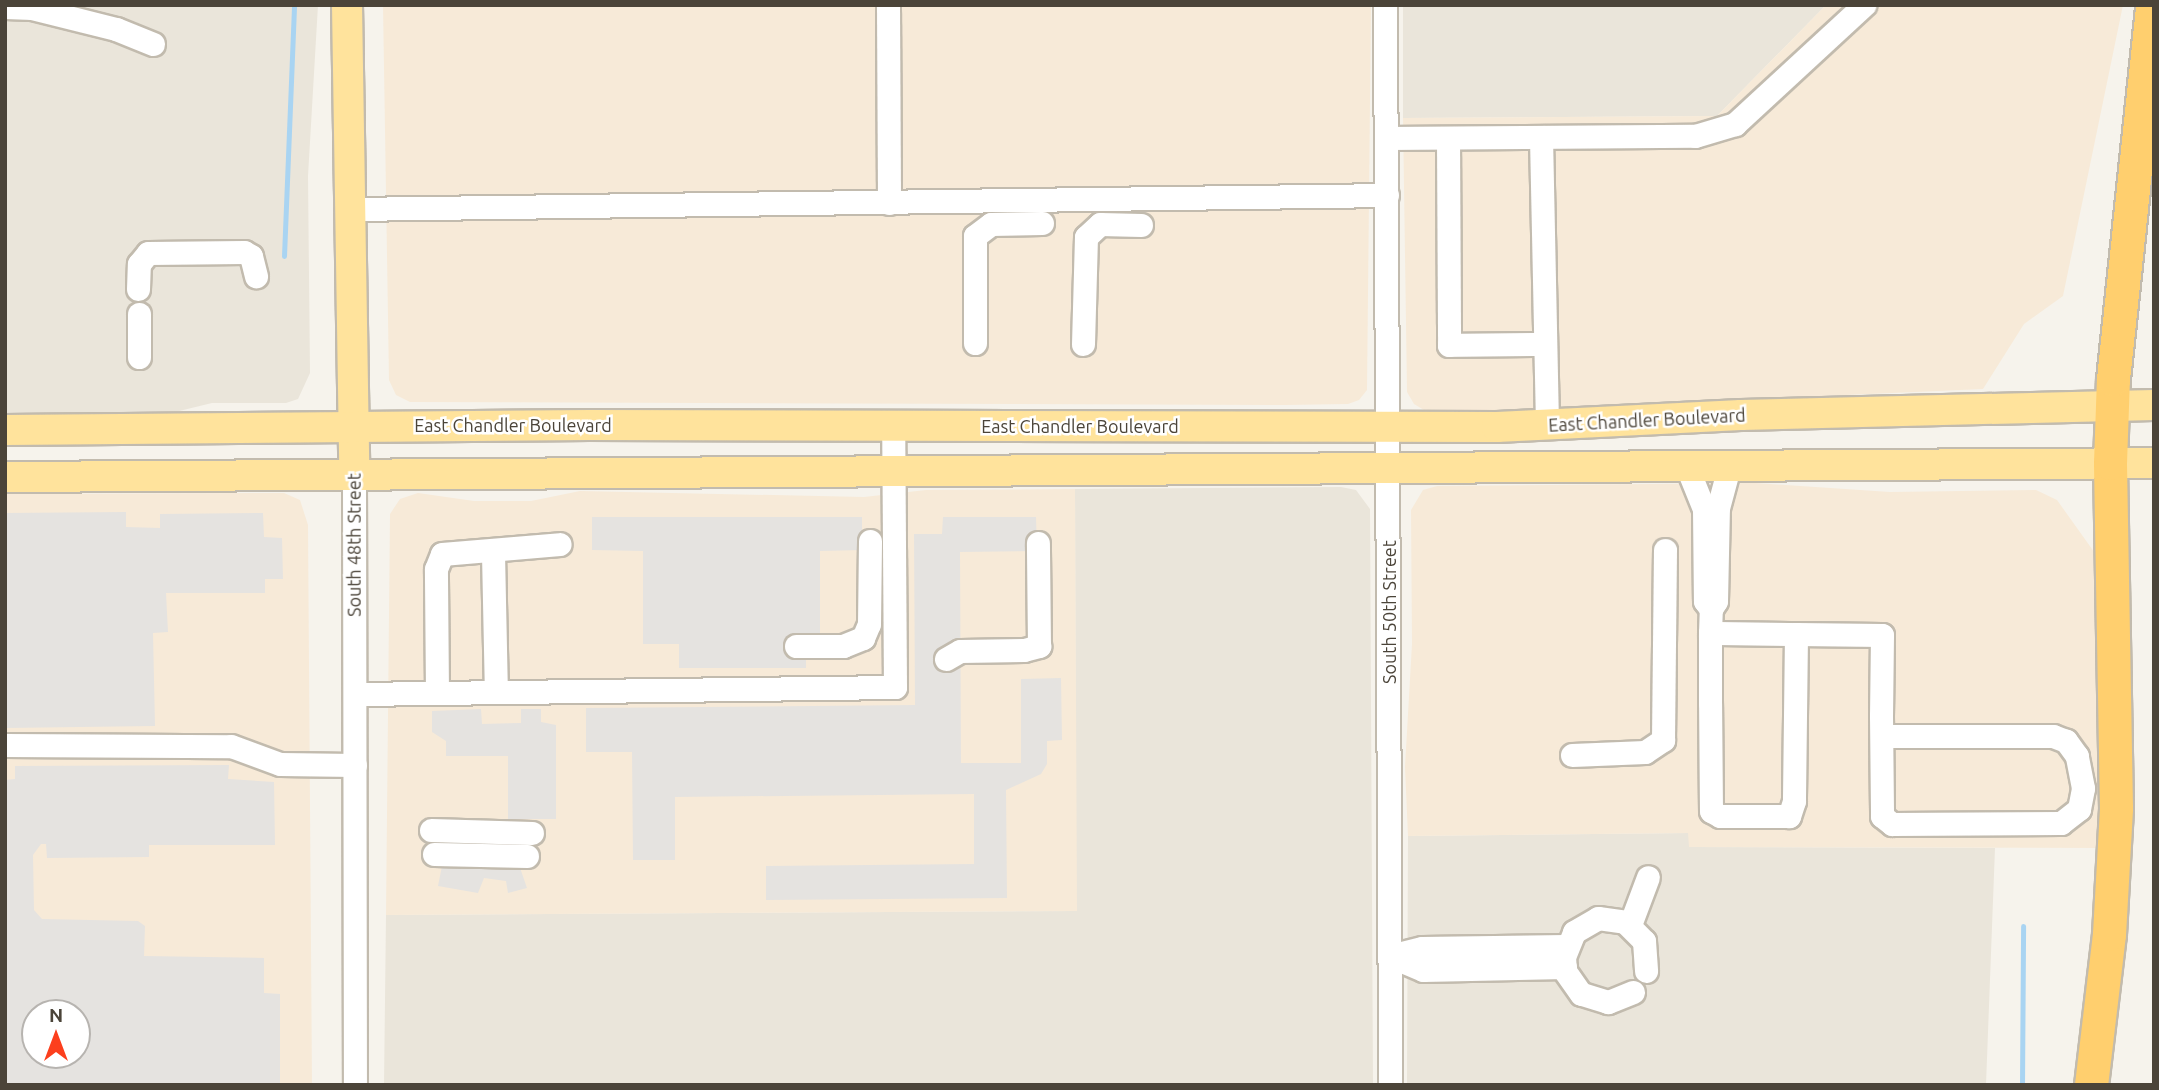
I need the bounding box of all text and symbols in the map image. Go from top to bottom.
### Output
street label: East Chandler Boulevard [1548,404,1746,436]
street label: East Chandler Boulevard [414,414,612,436]
street label: East Chandler Boulevard [981,415,1179,437]
street label: South 48th Street [343,473,365,617]
street label: South 50th Street [1378,540,1400,684]
north arrow [21,999,91,1069]
text: N [49,1004,63,1026]

